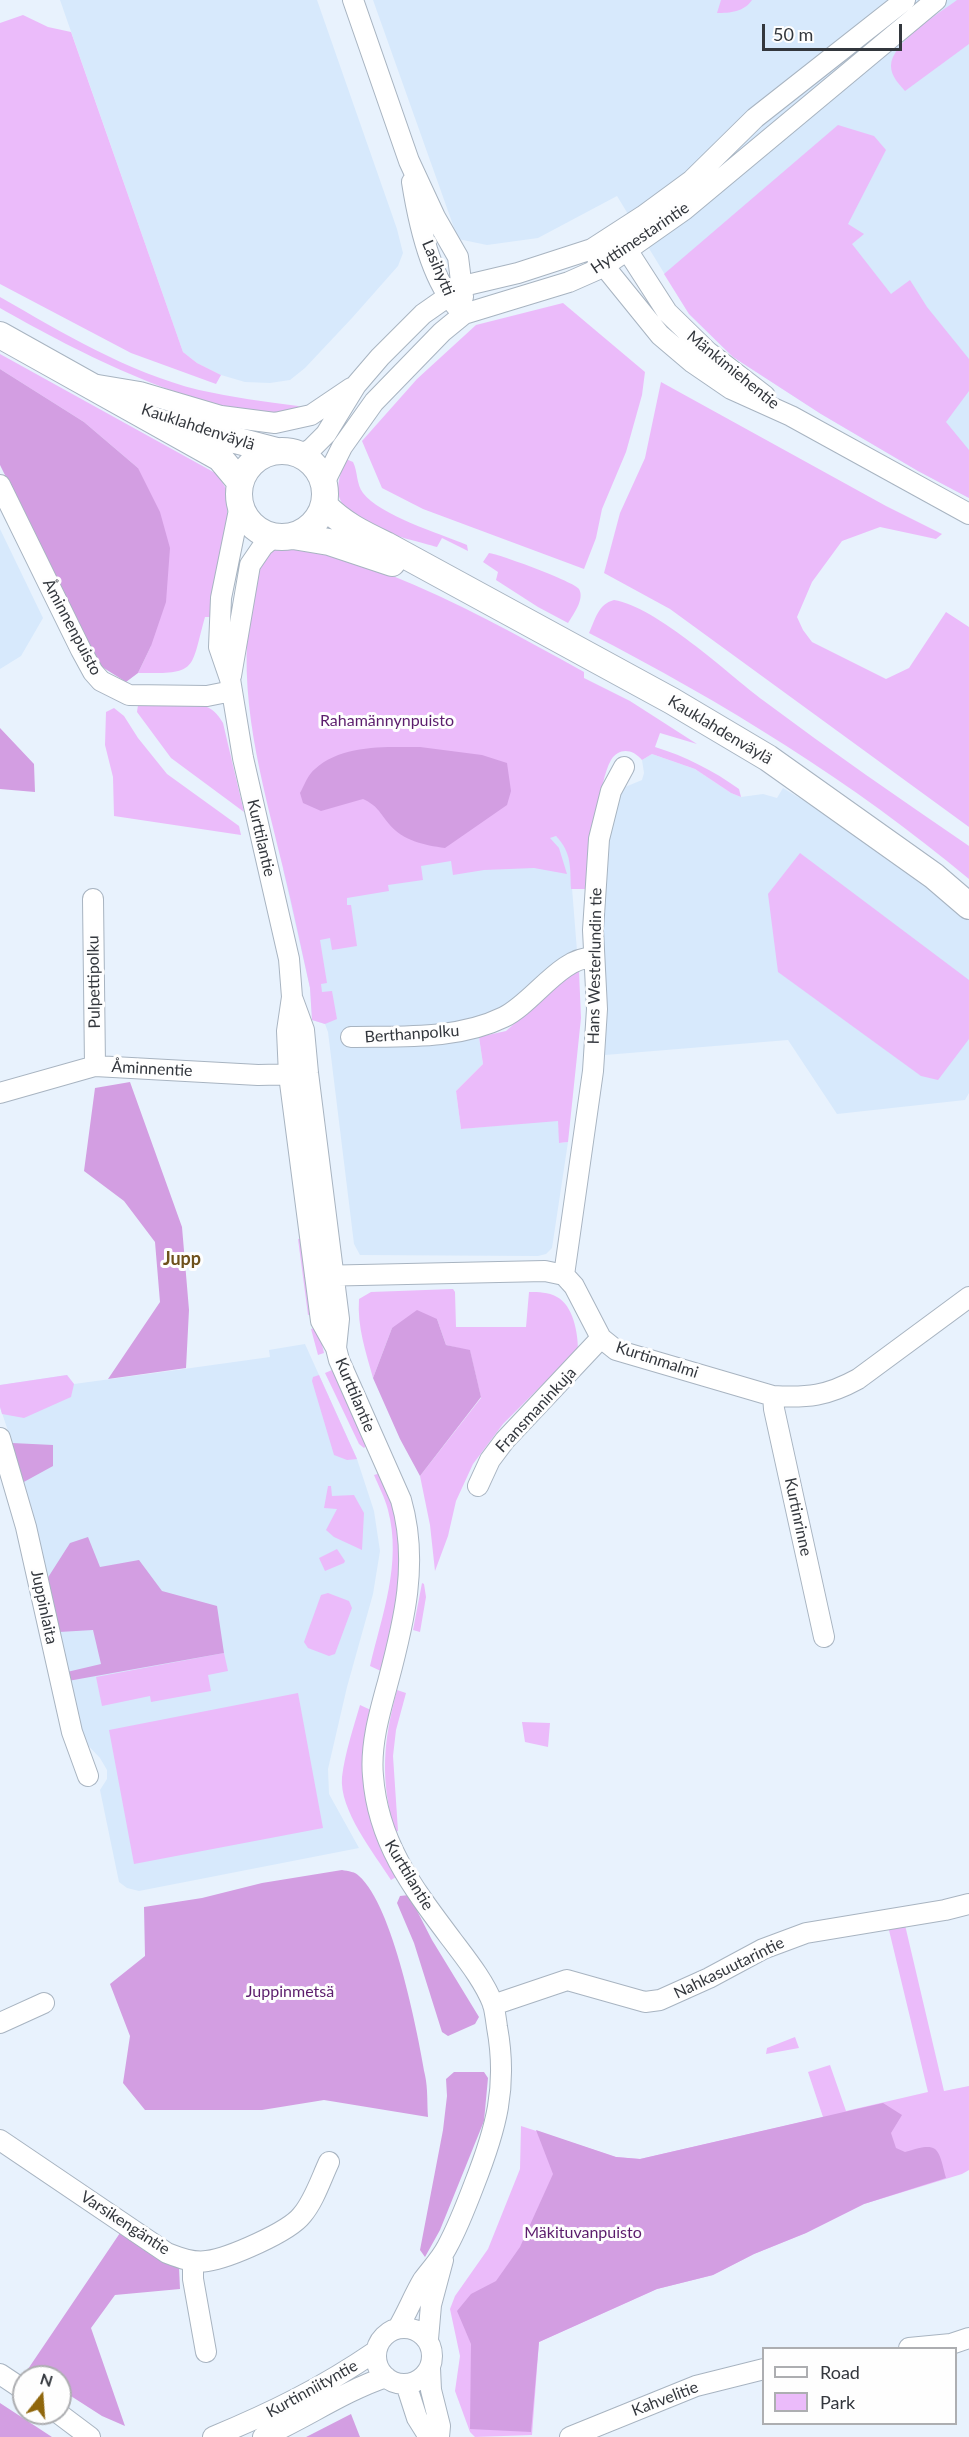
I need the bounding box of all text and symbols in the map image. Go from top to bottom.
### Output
scale bar [765,12,904,50]
text: 50 m [773,23,813,45]
street label: Hyttimestarintie [587,198,693,278]
street label: Lasihytti [418,237,458,299]
street label: Mänkimiehentie [683,327,783,413]
street label: Kauklahdenväylä [139,400,257,454]
street label: Åminnenpuisto [39,575,105,679]
street label: Kauklahdenväylä [664,691,776,769]
park label: Rahamännynpuisto [320,711,454,731]
street label: Kurttilantie [243,798,279,878]
street label: Hans Westerlundin tie [584,888,606,1044]
street label: Pulpettipolku [84,935,104,1029]
street label: Berthanpolku [364,1021,460,1047]
street label: Åminnentie [111,1057,193,1081]
district label: Jupp [163,1248,201,1270]
street label: Kurtinmalmi [613,1338,701,1382]
street label: Kurttilantie [331,1355,379,1435]
street label: Fransmaninkuja [492,1363,580,1457]
street label: Kurtinrinne [780,1476,816,1558]
street label: Juppinlaita [27,1568,61,1646]
street label: Kurttilantie [381,1836,437,1914]
street label: Nahkasuutarintie [671,1933,787,2003]
park label: Juppinmetsä [246,1982,334,2002]
street label: Varsikengäntie [77,2187,173,2259]
park label: Mäkituvanpuisto [524,2223,642,2243]
legend [762,2347,957,2425]
street label: Kurtinniityntie [263,2356,361,2422]
text: Road [820,2361,860,2383]
north arrow [12,2365,72,2425]
text: N [38,2368,55,2390]
street label: Kahvelitie [629,2378,701,2420]
text: Park [820,2391,855,2413]

